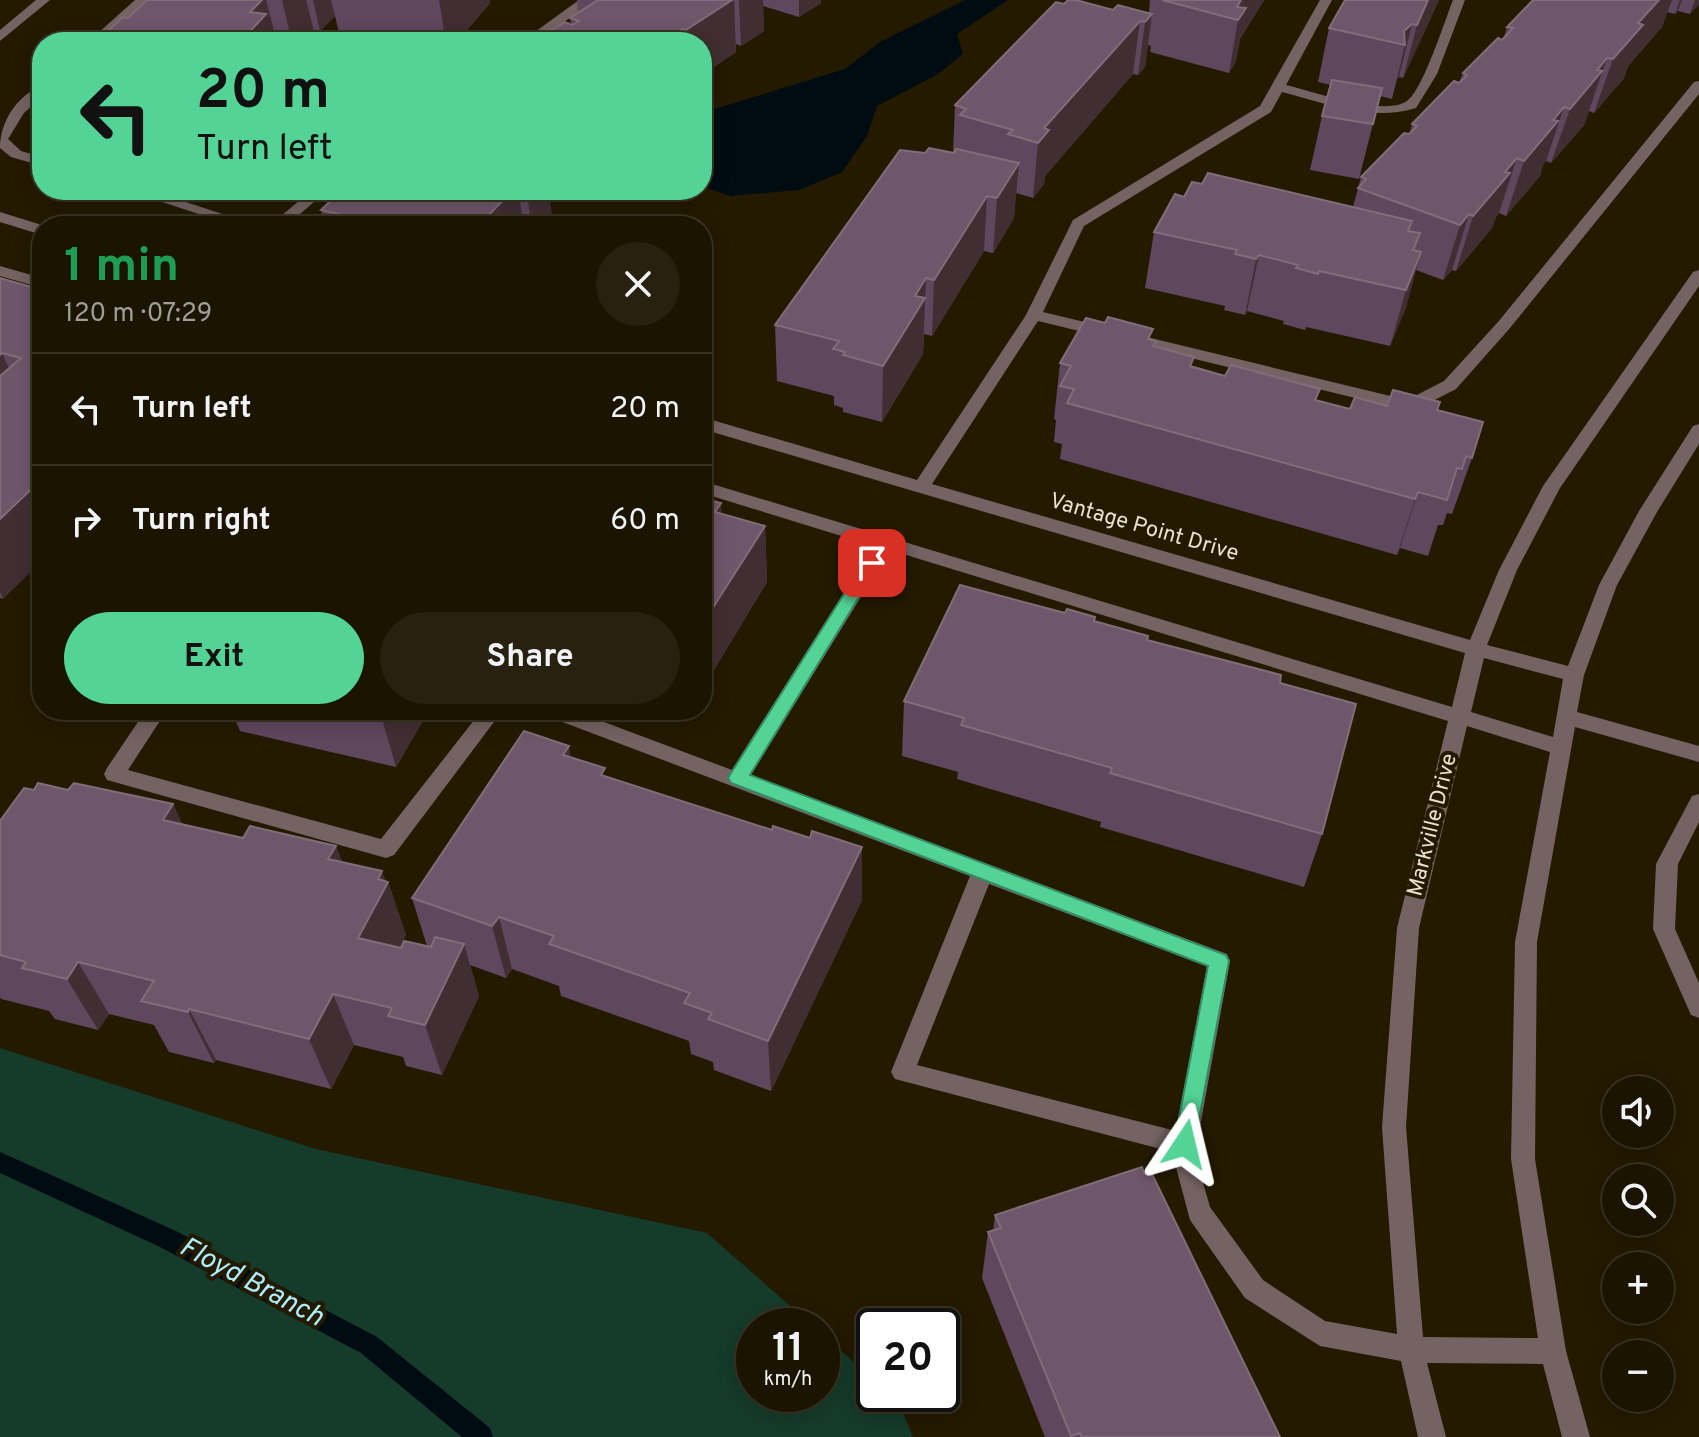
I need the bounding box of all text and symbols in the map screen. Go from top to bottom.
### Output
text: 20 m [196,58,330,128]
icon: left [64,64,168,168]
text: Turn left [196,127,333,173]
text: 1 min [64,238,179,298]
button: close [596,242,680,326]
text: 120 m · 07:29 [64,298,212,331]
icon: left [64,387,108,431]
text: Turn left [132,391,252,428]
text: 20 m [610,391,680,428]
street label: Vantage Point Drive [1046,488,1242,568]
icon: right [64,499,108,543]
text: Turn right [132,503,270,540]
text: 60 m [610,503,680,540]
pin [838,529,906,597]
icon: arrive [850,541,894,585]
button: Exit [64,612,364,704]
button: Share [380,612,680,704]
street label: Markville Drive [1402,751,1464,899]
map controls [1602,1076,1674,1412]
button: sound [1602,1076,1674,1148]
position arrow [1143,1102,1227,1186]
button: search [1602,1164,1674,1236]
water label: Floyd Branch [173,1230,329,1336]
button: + [1602,1252,1674,1324]
speed limit sign: 20 [856,1308,960,1412]
text: 11 [772,1325,804,1375]
button: − [1602,1340,1674,1412]
text: km/h [764,1367,812,1393]

